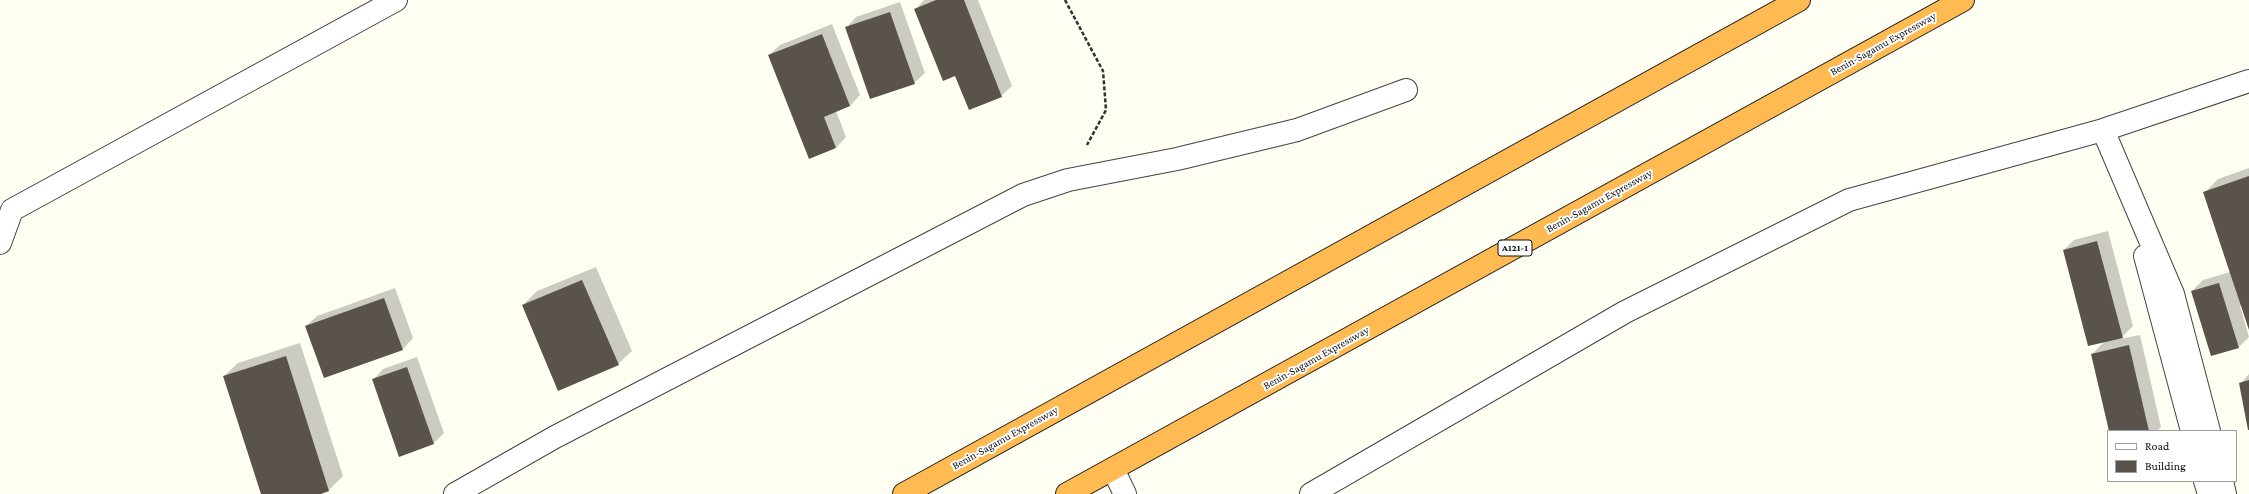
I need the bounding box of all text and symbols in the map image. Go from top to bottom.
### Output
street label: Benin-Sagamu Expressway [1828,9,1938,79]
street label: Benin-Sagamu Expressway [1544,166,1654,236]
road number: A121-1 [1498,240,1532,256]
street label: Benin-Sagamu Expressway [1261,323,1371,393]
street label: Benin-Sagamu Expressway [950,403,1060,473]
legend [2107,430,2237,482]
text: Road [2145,439,2169,453]
text: Building [2145,459,2186,473]

